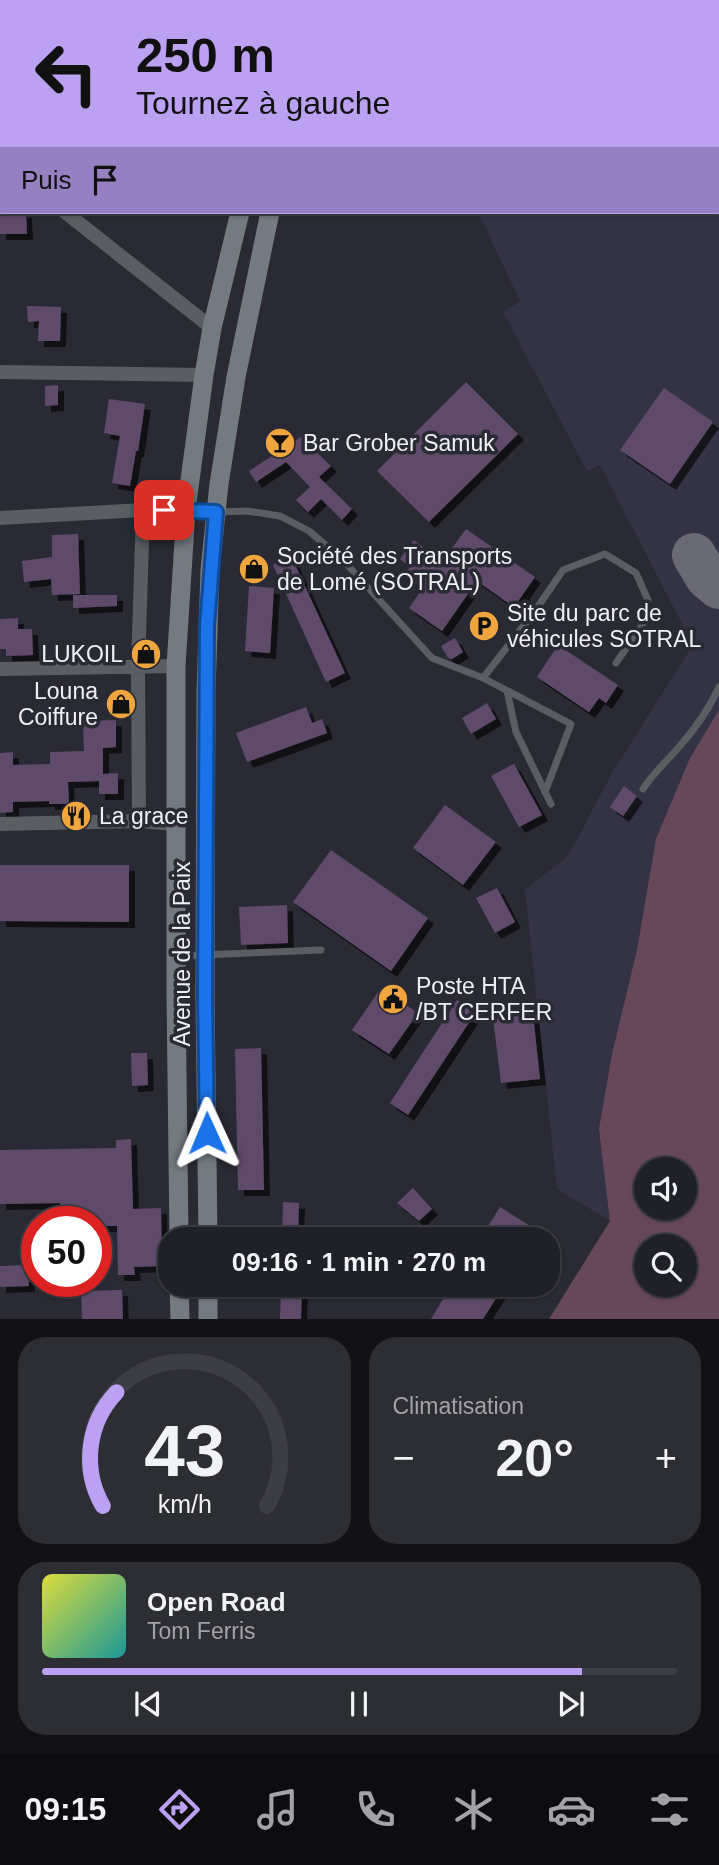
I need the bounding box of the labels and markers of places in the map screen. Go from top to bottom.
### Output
bar icon: Bar Grober Samuk [263,426,297,460]
place label: Bar Grober Samuk [303,430,495,456]
pin [134,480,194,540]
place label: Société des Transports de Lomé (SOTRAL) [277,543,512,595]
shop icon: Société des Transports de Lomé (SOTRAL) [237,552,271,586]
place label: Site du parc de véhicules SOTRAL [507,600,702,652]
parking icon: Site du parc de véhicules SOTRAL [467,609,501,643]
shop icon: LUKOIL [129,637,163,671]
place label: LUKOIL [41,641,123,667]
place label: Louna Coiffure [18,678,98,730]
shop icon: Louna Coiffure [104,687,138,721]
restaurant icon: La grace [59,799,93,833]
place label: La grace [99,803,189,829]
place label: Poste HTA /BT CERFER [416,973,552,1025]
public building icon: Poste HTA /BT CERFER [376,982,410,1016]

